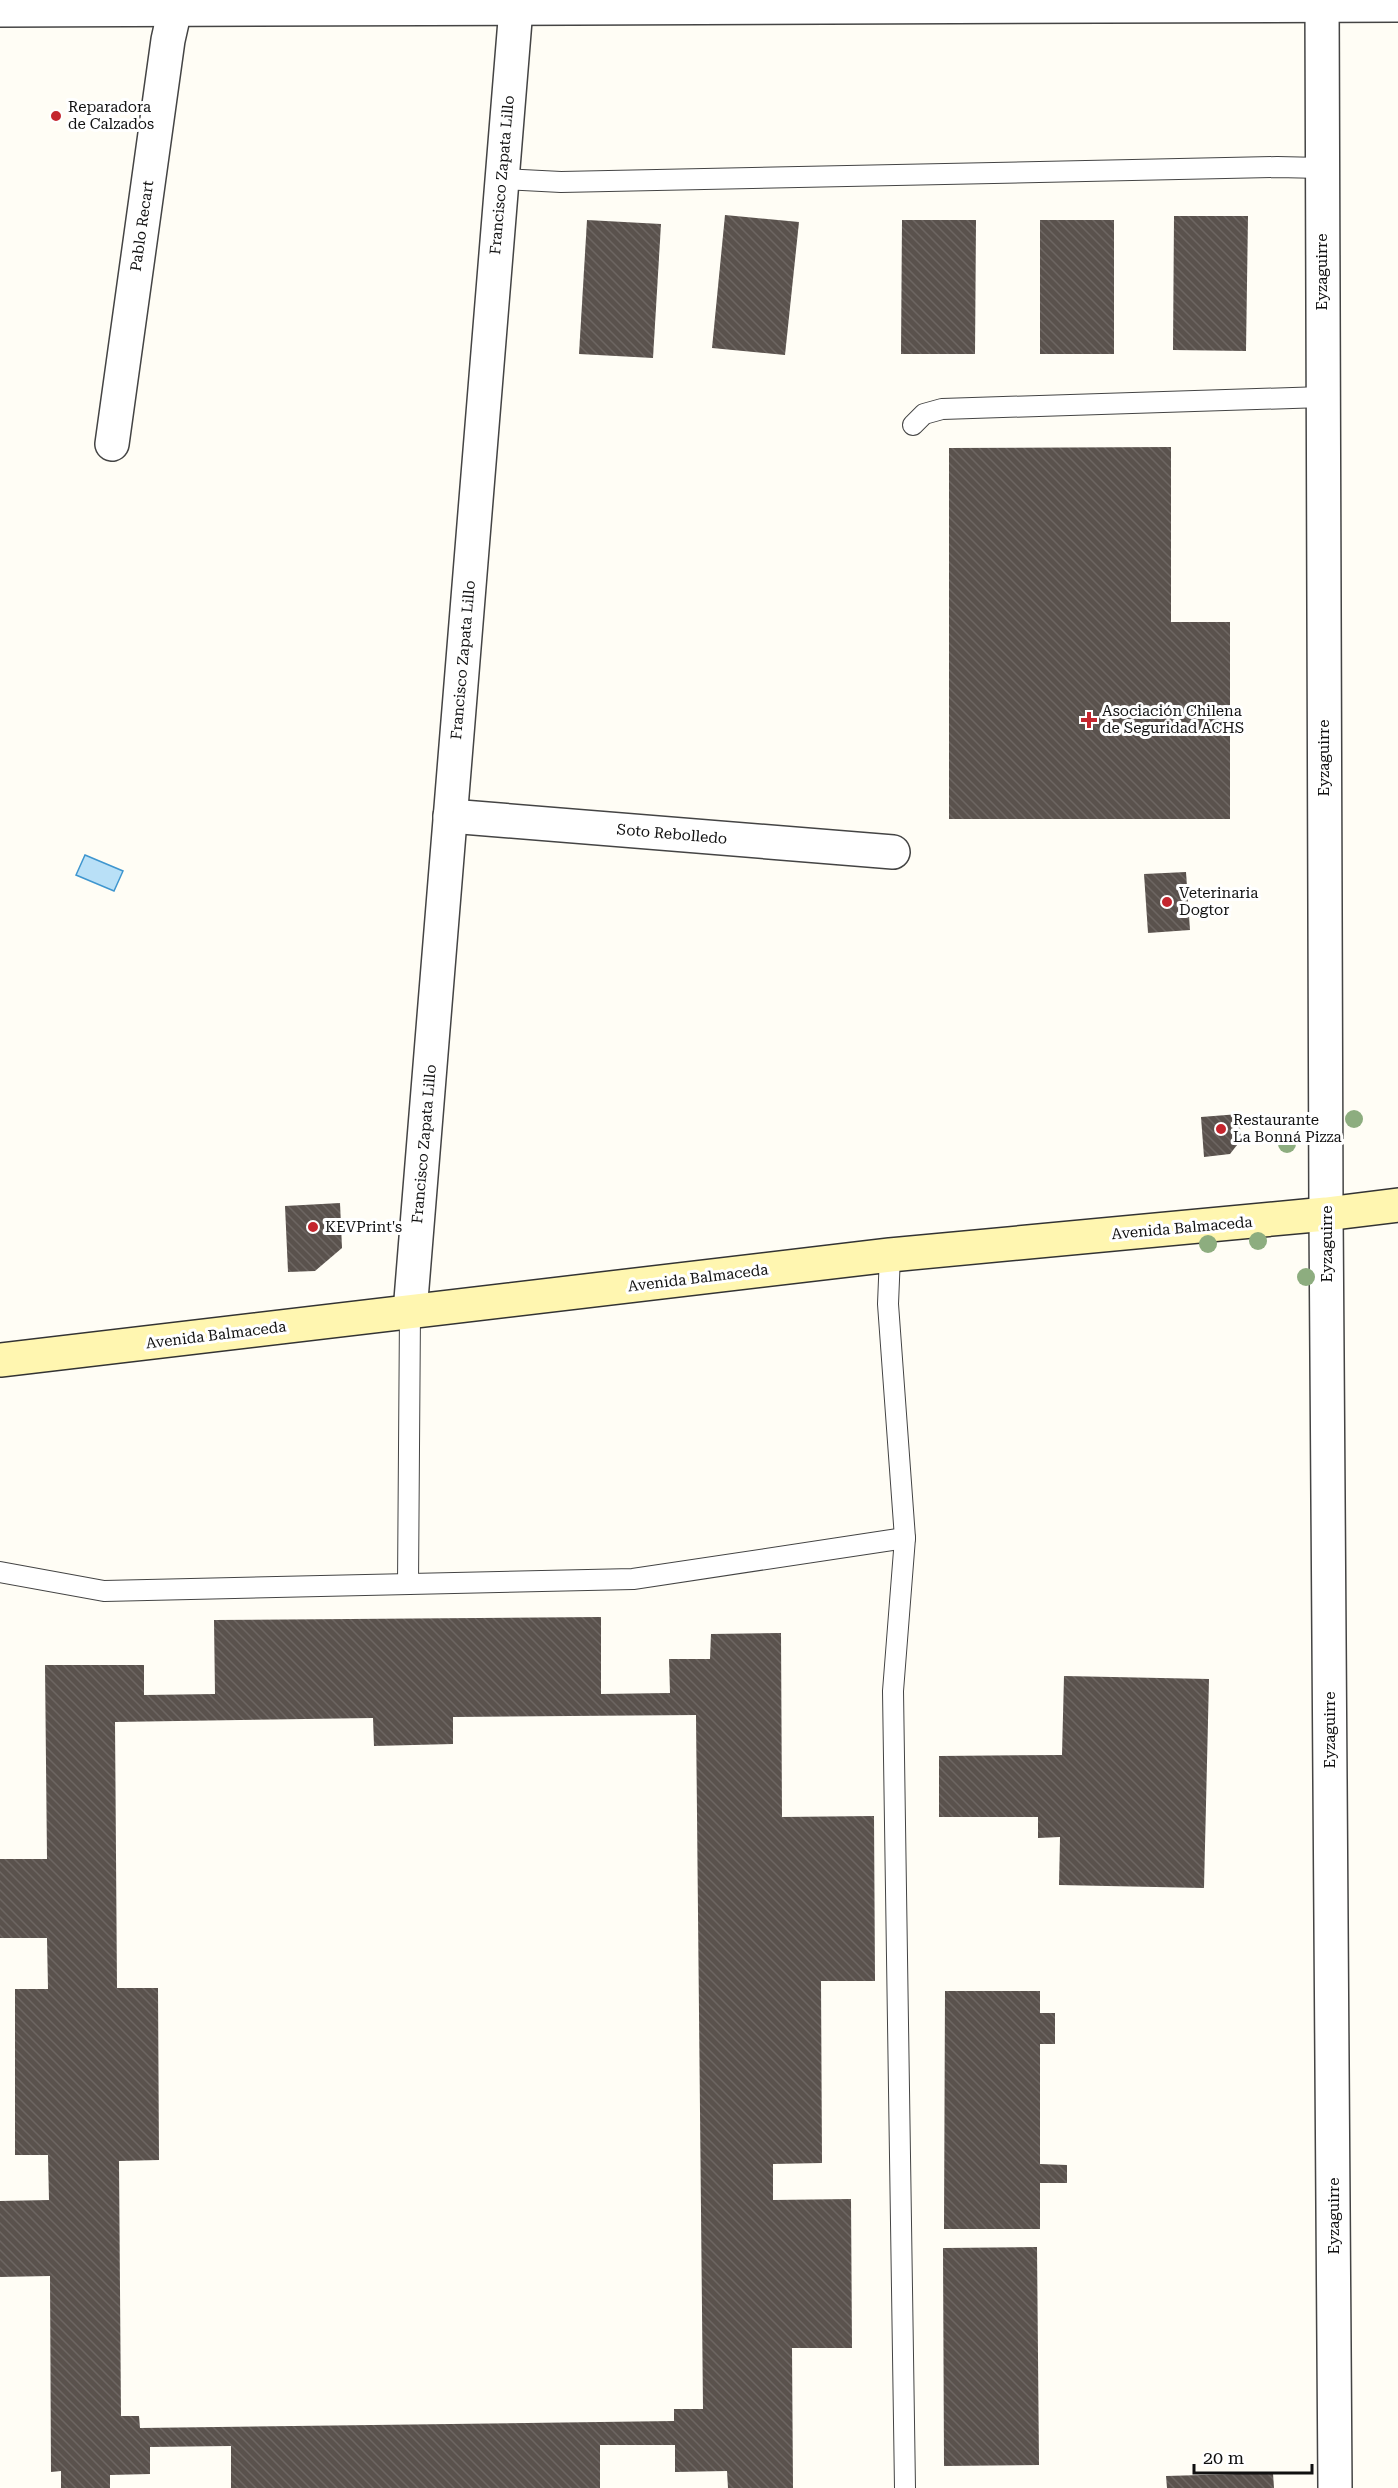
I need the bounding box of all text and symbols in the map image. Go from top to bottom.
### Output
street label: Francisco Zapata Lillo [486,95,518,255]
place label: Reparadora de Calzados [68,98,154,133]
marker: Reparadora de Calzados [49,109,63,123]
street label: Pablo Recart [127,179,157,273]
street label: Eyzaguirre [1313,234,1331,310]
street label: Francisco Zapata Lillo [447,580,479,740]
place label: Asociación Chilena de Seguridad ACHS [1102,702,1244,737]
marker: Asociación Chilena de Seguridad ACHS [1080,711,1098,729]
street label: Eyzaguirre [1315,720,1333,796]
street label: Soto Rebolledo [616,820,728,848]
place label: Veterinaria Dogtor [1179,884,1258,919]
marker: Veterinaria Dogtor [1160,895,1174,909]
street label: Francisco Zapata Lillo [408,1064,440,1224]
place label: Restaurante La Bonná Pizza [1233,1111,1342,1146]
marker: Restaurante La Bonná Pizza [1214,1122,1228,1136]
street label: Eyzaguirre [1318,1206,1336,1282]
street label: Avenida Balmaceda [1111,1213,1253,1243]
place label: KEVPrint's [325,1218,402,1236]
marker: KEVPrint's [306,1220,320,1234]
street label: Avenida Balmaceda [627,1260,769,1296]
street label: Avenida Balmaceda [145,1317,287,1353]
street label: Eyzaguirre [1321,1692,1339,1768]
street label: Eyzaguirre [1325,2178,1343,2254]
scale bar [1194,2437,1312,2475]
text: 20 m [1203,2447,1244,2468]

